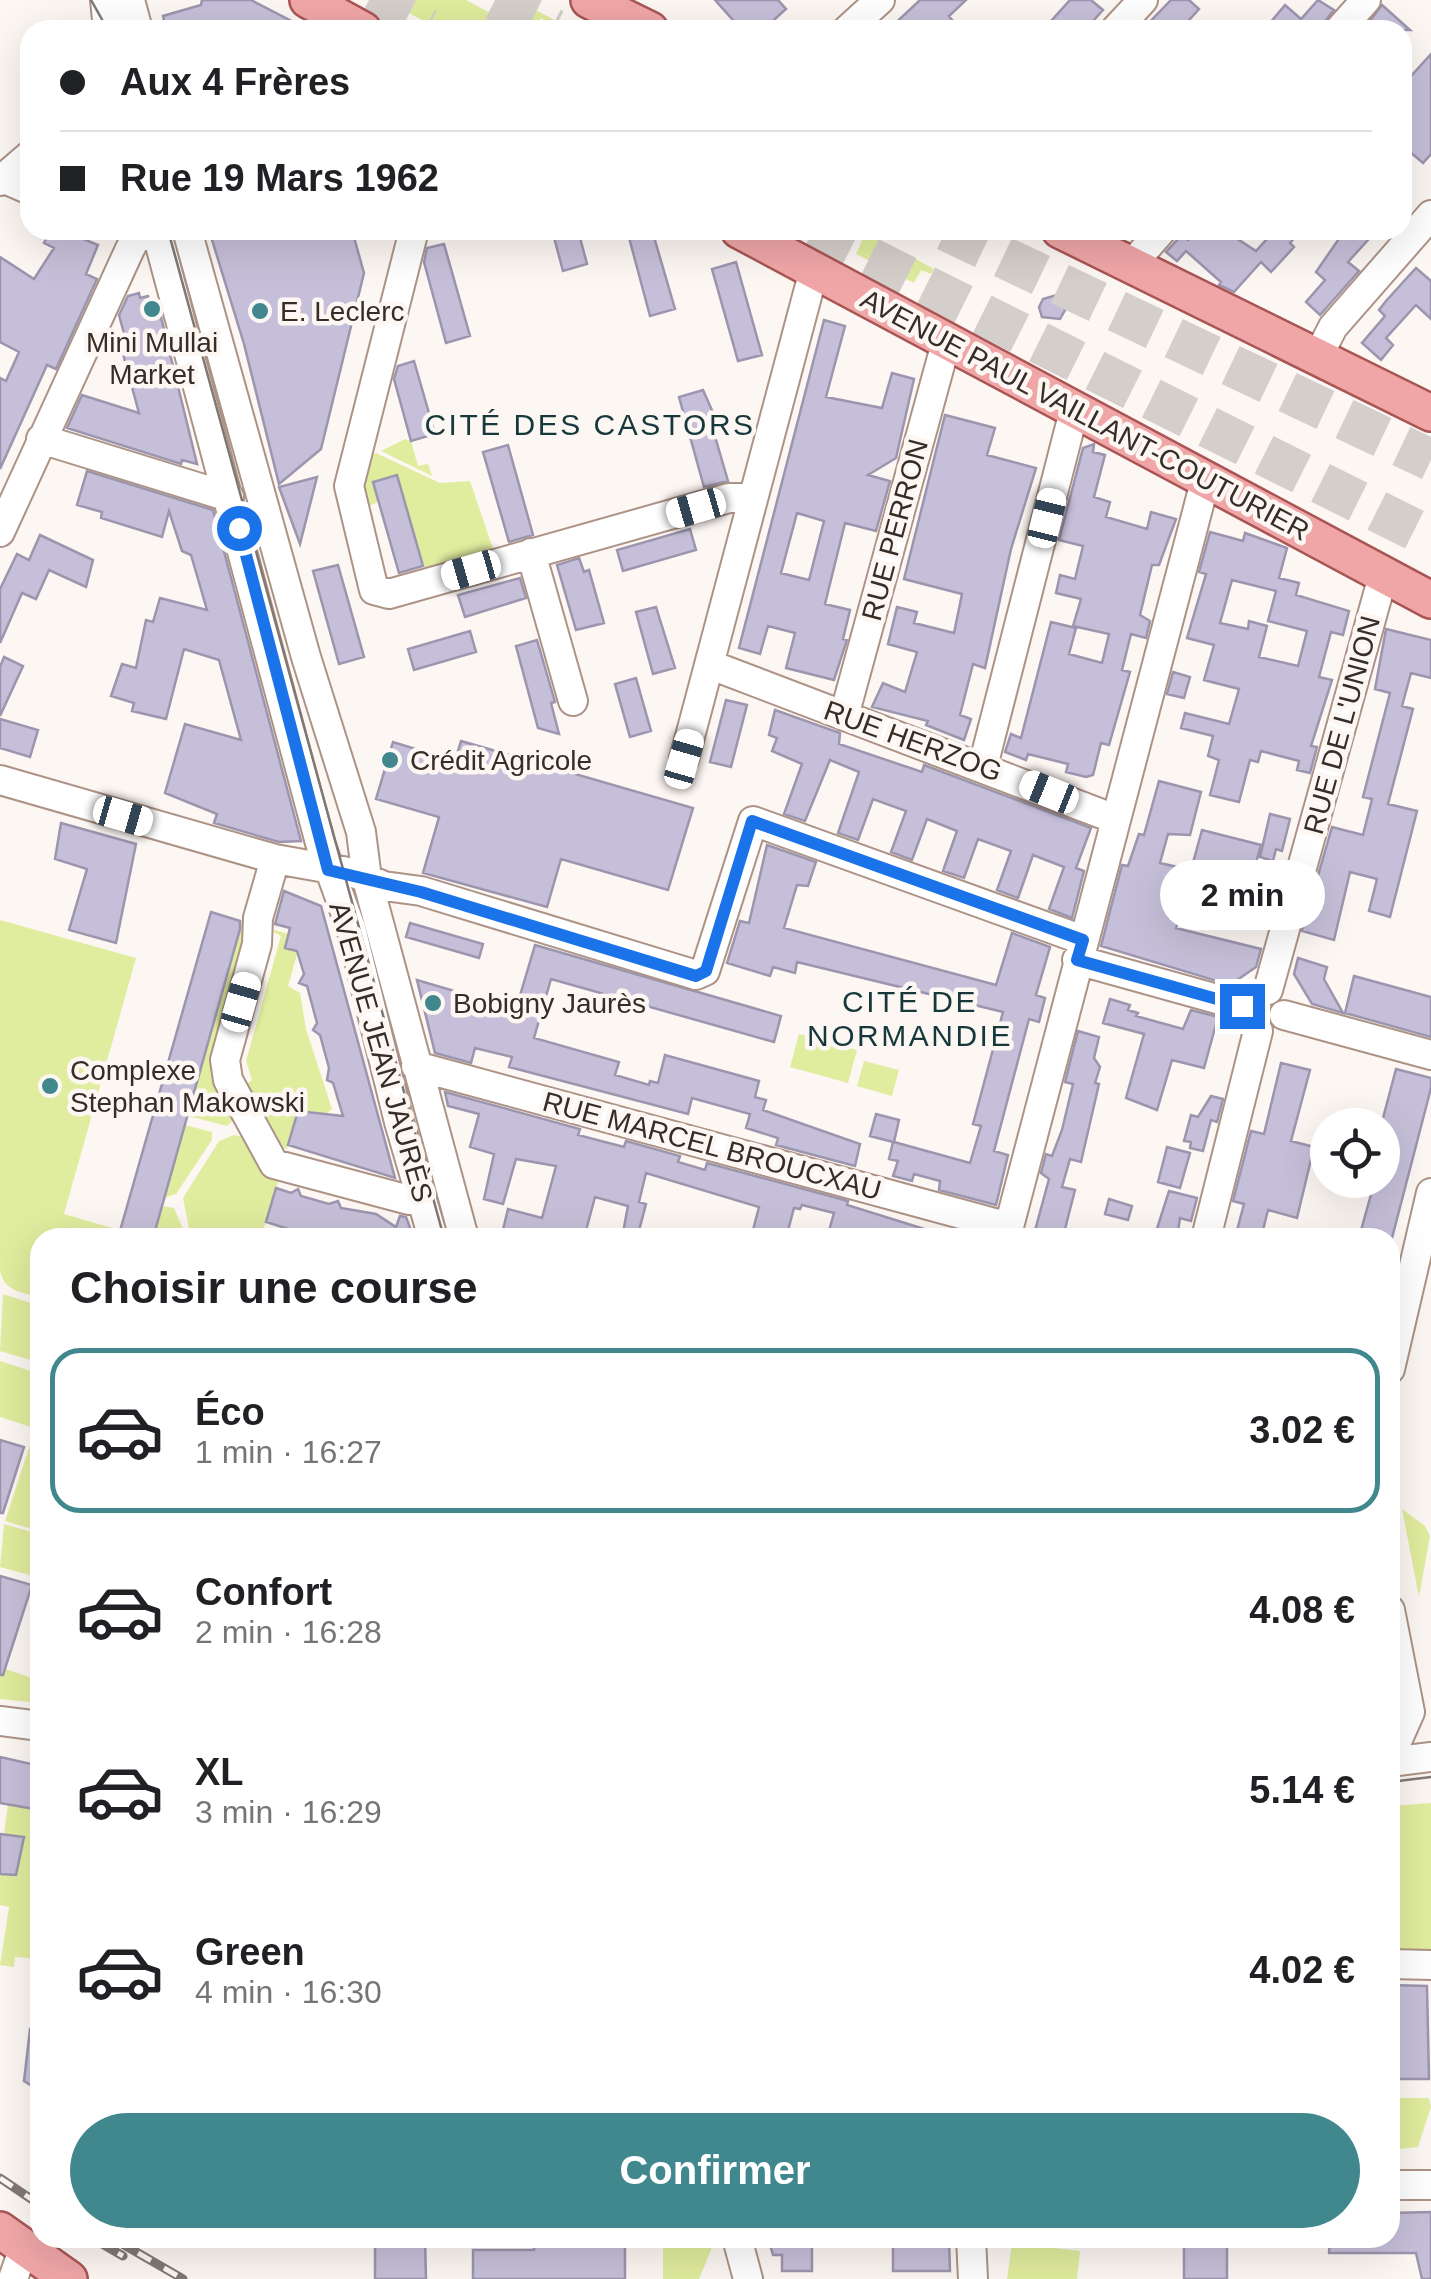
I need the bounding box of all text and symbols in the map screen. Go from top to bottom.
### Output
text: Aux 4 Frères [120,61,350,103]
text: Rue 19 Mars 1962 [120,157,439,199]
street label: AVENUE PAUL VAILLANT-COUTURIER [856,283,1314,547]
place label: E. Leclerc [280,296,405,327]
marker: Mini Mullai Market [141,298,163,320]
marker: E. Leclerc [249,300,271,322]
place label: Mini Mullai Market [86,327,218,390]
district label: CITÉ DES CASTORS [424,408,756,441]
street label: RUE PERRON [856,436,934,624]
car [663,485,729,531]
car [1025,485,1069,551]
route start [217,506,262,551]
car [438,547,504,593]
street label: RUE DE L'UNION [1298,612,1386,838]
street label: RUE HERZOG [820,695,1006,787]
car [661,726,707,792]
place label: Crédit Agricole [410,745,592,776]
marker: Crédit Agricole [379,749,401,771]
car [1016,767,1082,817]
car [90,793,156,839]
callout: 2 min [1160,861,1324,931]
text: 2 min [1201,877,1284,913]
street label: AVENUE JEAN JAURÈS [323,898,439,1206]
car [218,969,264,1035]
route end [1220,984,1265,1029]
district label: CITÉ DE NORMANDIE [807,985,1013,1052]
place label: Bobigny Jaurès [453,988,646,1019]
marker: Bobigny Jaurès [422,992,444,1014]
place label: Complexe Stephan Makowski [70,1055,305,1118]
marker: Complexe Stephan Makowski [39,1075,61,1097]
street label: RUE MARCEL BROUCXAU [539,1086,885,1206]
map controls [1310,1108,1400,1198]
button: locate [1310,1108,1400,1198]
text: Choisir une course [70,1262,478,1313]
icon: car [75,1386,165,1476]
text: Éco [195,1391,265,1433]
text: 3.02 € [1249,1409,1355,1451]
text: 1 min · 16:27 [195,1434,382,1470]
icon: car [75,1566,165,1656]
text: Confort [195,1571,332,1613]
text: 4.08 € [1249,1589,1355,1631]
text: 2 min · 16:28 [195,1614,382,1650]
icon: car [75,1746,165,1836]
text: XL [195,1751,244,1793]
text: 5.14 € [1249,1769,1355,1811]
text: 3 min · 16:29 [195,1794,382,1830]
icon: car [75,1926,165,2016]
text: Green [195,1931,305,1973]
text: 4.02 € [1249,1949,1355,1991]
text: 4 min · 16:30 [195,1974,382,2010]
button: Confirmer [70,2113,1360,2228]

